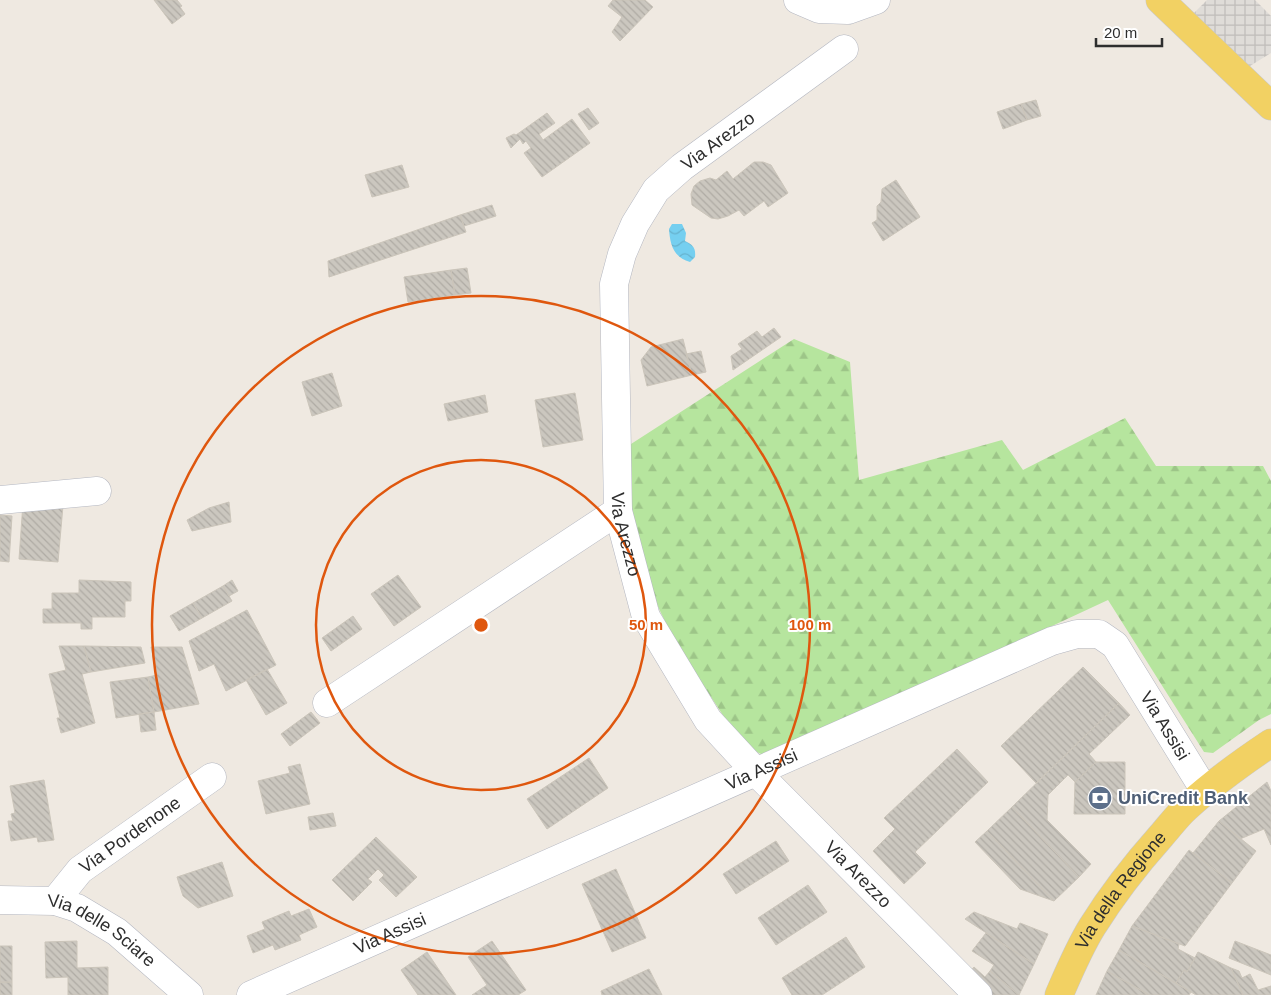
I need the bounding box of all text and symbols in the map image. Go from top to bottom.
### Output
scale bar [1096,15,1162,47]
text: 20 m [1104,24,1137,41]
street label: Via Arezzo [677,108,759,174]
street label: Via Arezzo [608,492,645,578]
centre of rings [472,616,490,634]
text: 50 m [629,616,663,633]
text: 100 m [789,616,831,633]
street label: Via Assisi [1136,688,1193,764]
street label: Via Assisi [722,745,801,794]
bank icon: UniCredit Bank [1087,785,1113,811]
place label: UniCredit Bank [1118,788,1249,808]
street label: Via Pordenone [76,792,184,877]
street label: Via della Regione [1071,828,1170,953]
street label: Via Arezzo [821,837,895,912]
street label: Via delle Sciare [47,891,159,971]
street label: Via Assisi [351,909,429,958]

